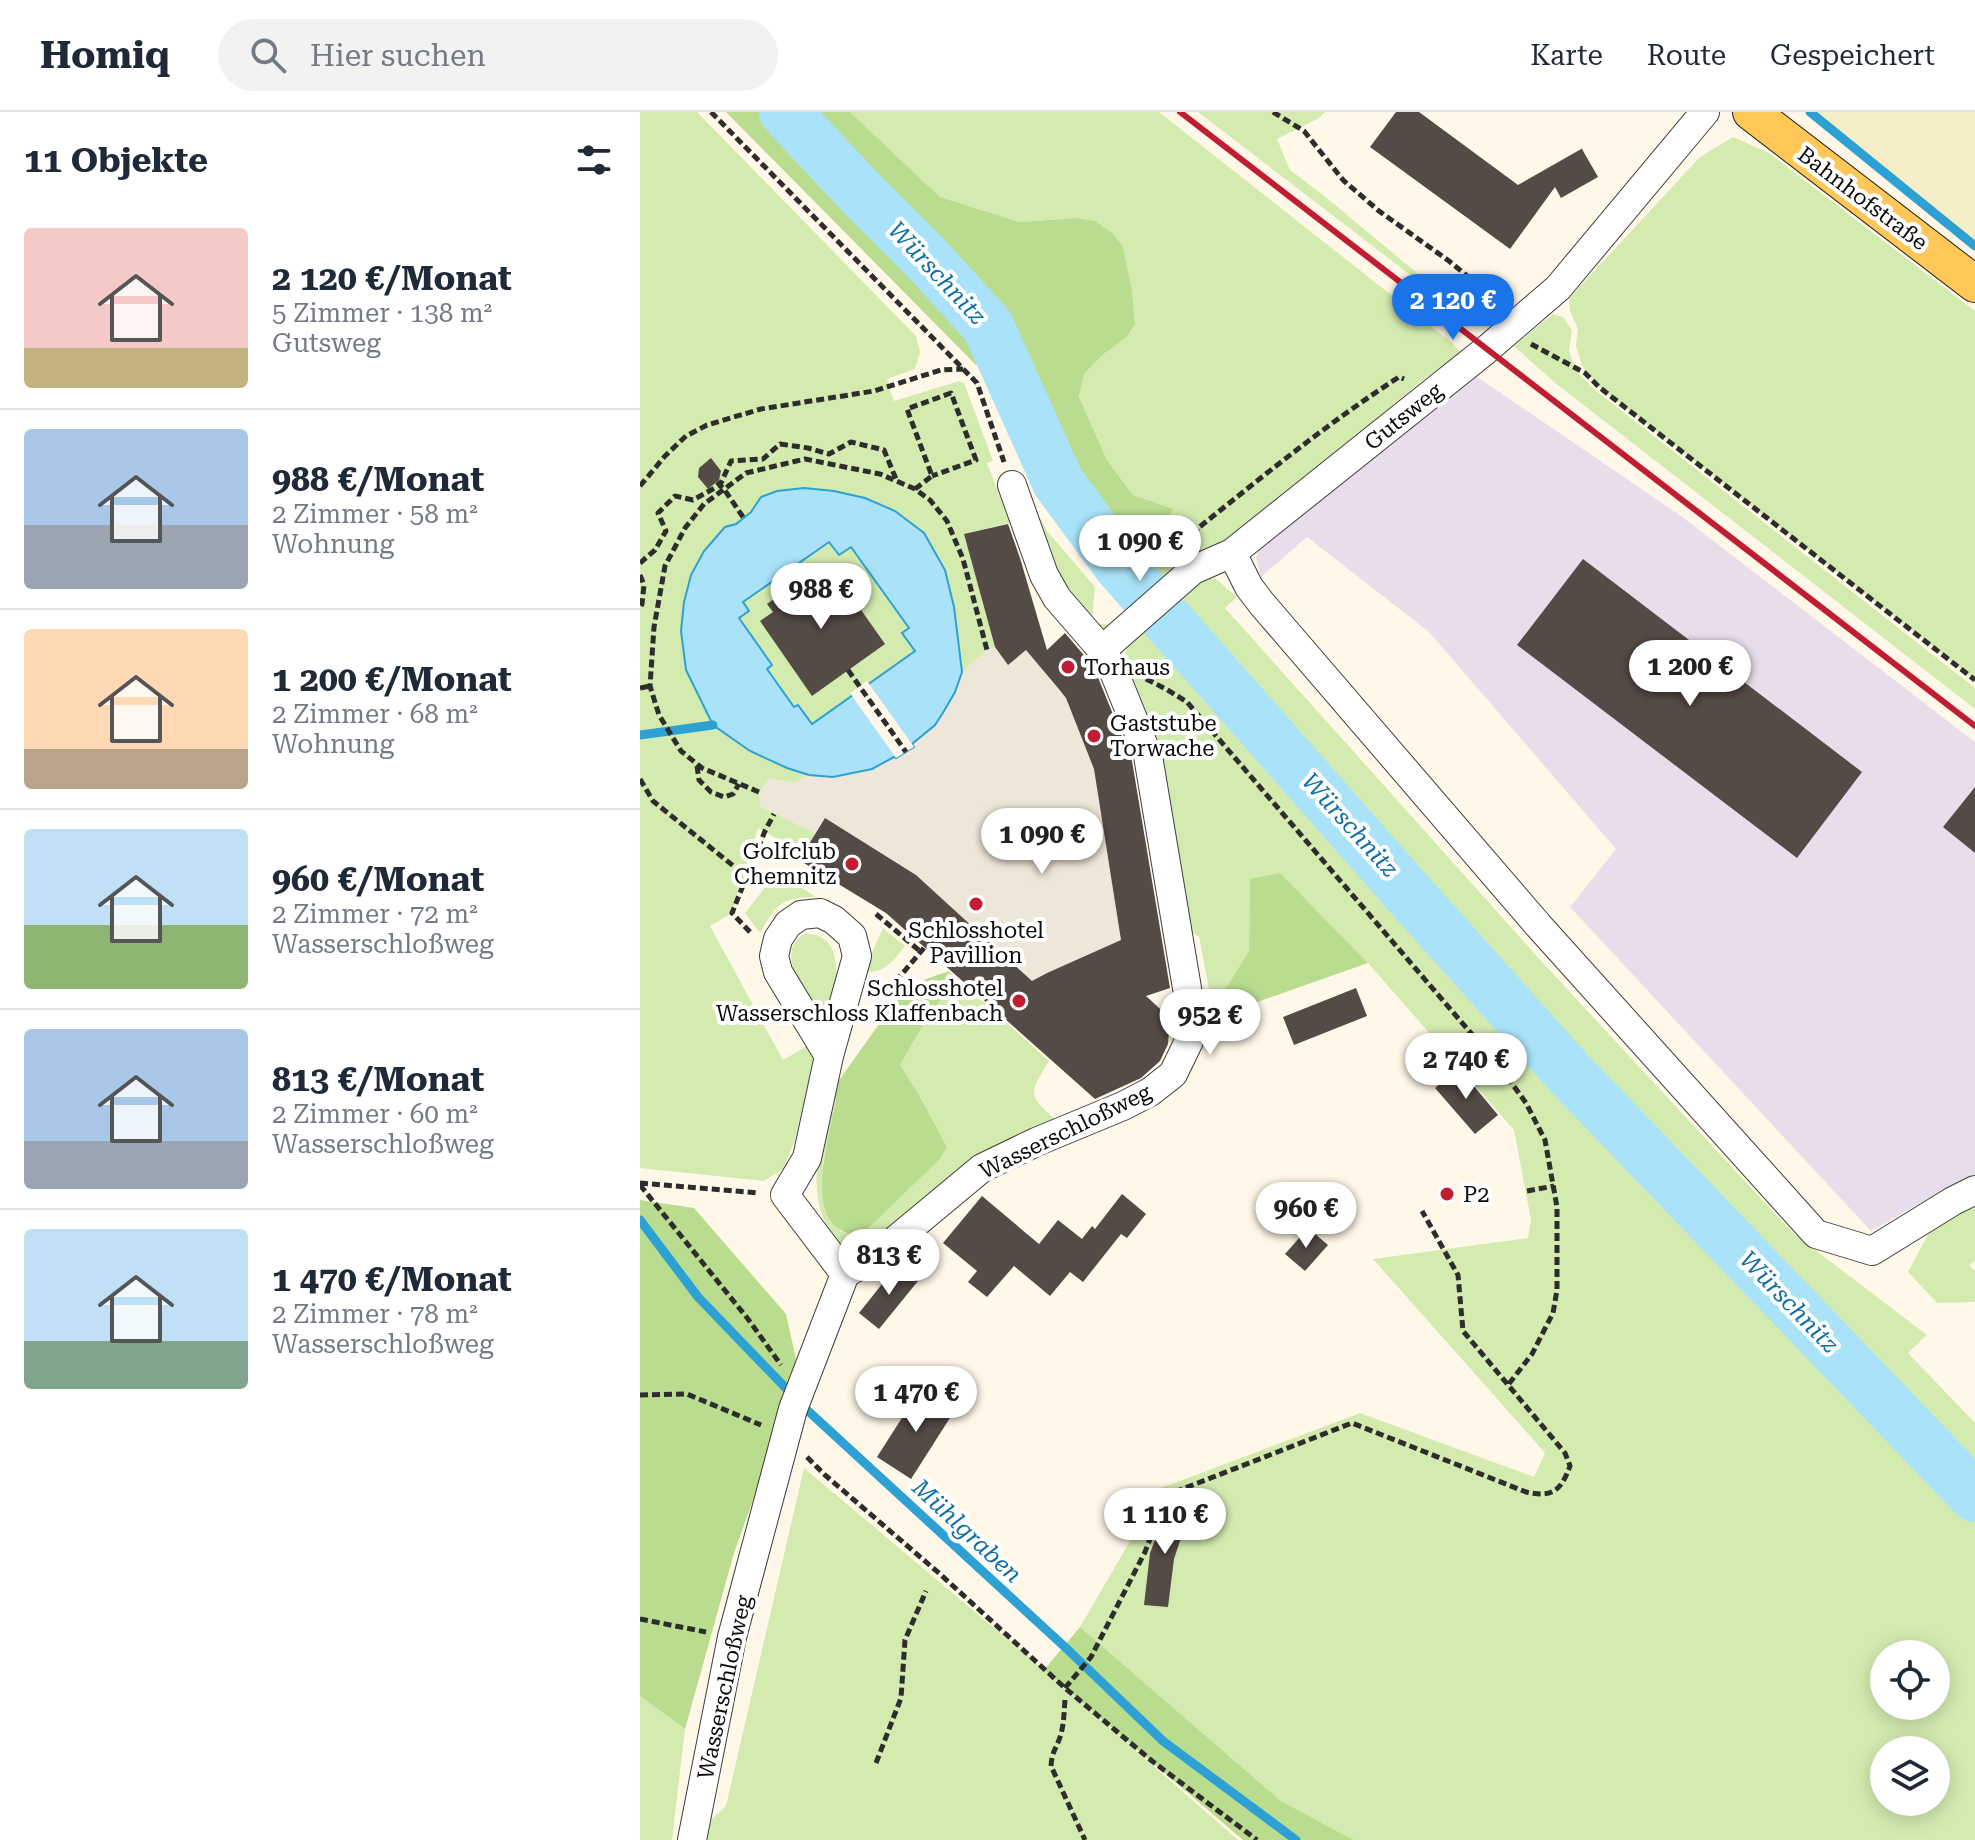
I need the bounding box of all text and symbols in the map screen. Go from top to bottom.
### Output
search box [218,19,778,91]
text: Homiq [40,33,170,77]
icon: search [246,33,290,77]
text: Hier suchen [310,38,486,73]
text: Karte [1530,39,1603,72]
text: Route [1647,39,1726,72]
text: Gespeichert [1770,39,1935,72]
icon: filters [572,138,616,182]
text: 11 Objekte [24,140,208,180]
street label: Bahnhofstraße [1793,142,1932,255]
water label: Würschnitz [882,216,992,330]
text: 2 120 €/Monat [272,258,512,298]
icon: home [88,260,184,356]
pin: 2 120 € [1379,274,1527,342]
text: 2 120 € [1410,285,1496,315]
text: 5 Zimmer · 138 m² [272,298,492,328]
text: Gutsweg [272,328,381,358]
street label: Gutsweg [1360,377,1447,455]
text: 988 €/Monat [272,459,484,499]
icon: home [88,461,184,557]
text: 2 Zimmer · 58 m² [272,499,478,529]
pin: 1 090 € [1066,515,1214,583]
text: 1 090 € [1097,526,1183,556]
text: Wohnung [272,529,394,559]
pin: 988 € [765,563,877,631]
text: 988 € [789,574,853,604]
pin: 1 200 € [1616,640,1764,708]
text: 1 200 € [1647,651,1733,681]
place label: Torhaus [1084,655,1170,680]
marker: Torhaus [1059,658,1077,676]
text: 1 200 €/Monat [272,659,512,699]
icon: home [88,661,184,757]
text: 2 Zimmer · 68 m² [272,699,478,729]
place label: Gaststube Torwache [1110,711,1217,761]
marker: Gaststube Torwache [1085,727,1103,745]
text: Wohnung [272,729,394,759]
water label: Würschnitz [1296,767,1404,883]
pin: 1 090 € [968,808,1116,876]
text: 1 090 € [999,819,1085,849]
place label: Golfclub Chemnitz [734,839,836,889]
marker: Golfclub Chemnitz [843,855,861,873]
text: 960 €/Monat [272,859,484,899]
icon: home [88,861,184,957]
marker: Schlosshotel Pavillion [967,895,985,913]
text: 2 Zimmer · 72 m² [272,899,478,929]
place label: Schlosshotel Pavillion [908,918,1044,968]
text: Wasserschloßweg [272,929,494,959]
place label: Schlosshotel Wasserschloss Klaffenbach [716,976,1003,1026]
pin: 952 € [1154,989,1266,1057]
marker: Schlosshotel Wasserschloss Klaffenbach [1010,992,1028,1010]
text: 952 € [1178,1000,1242,1030]
pin: 2 740 € [1392,1033,1540,1101]
text: 2 740 € [1423,1044,1509,1074]
text: 813 €/Monat [272,1059,484,1099]
icon: home [88,1061,184,1157]
street label: Wasserschloßweg [975,1079,1155,1184]
text: 2 Zimmer · 60 m² [272,1099,478,1129]
text: Wasserschloßweg [272,1129,494,1159]
pin: 960 € [1250,1182,1362,1250]
place label: P2 [1463,1182,1490,1207]
marker: P2 [1438,1185,1456,1203]
text: 960 € [1274,1193,1338,1223]
pin: 813 € [833,1229,945,1297]
text: 813 € [857,1240,921,1270]
water label: Würschnitz [1734,1246,1844,1359]
text: 1 470 €/Monat [272,1259,512,1299]
icon: home [88,1261,184,1357]
text: 2 Zimmer · 78 m² [272,1299,478,1329]
text: Wasserschloßweg [272,1329,494,1359]
pin: 1 470 € [842,1366,990,1434]
text: 1 470 € [873,1377,959,1407]
water label: Mühlgraben [906,1473,1027,1589]
pin: 1 110 € [1091,1488,1239,1556]
text: 1 110 € [1122,1499,1208,1529]
street label: Wasserschloßweg [693,1592,756,1781]
map controls [1870,1640,1950,1816]
button: locate [1870,1640,1950,1720]
button: layers [1870,1736,1950,1816]

